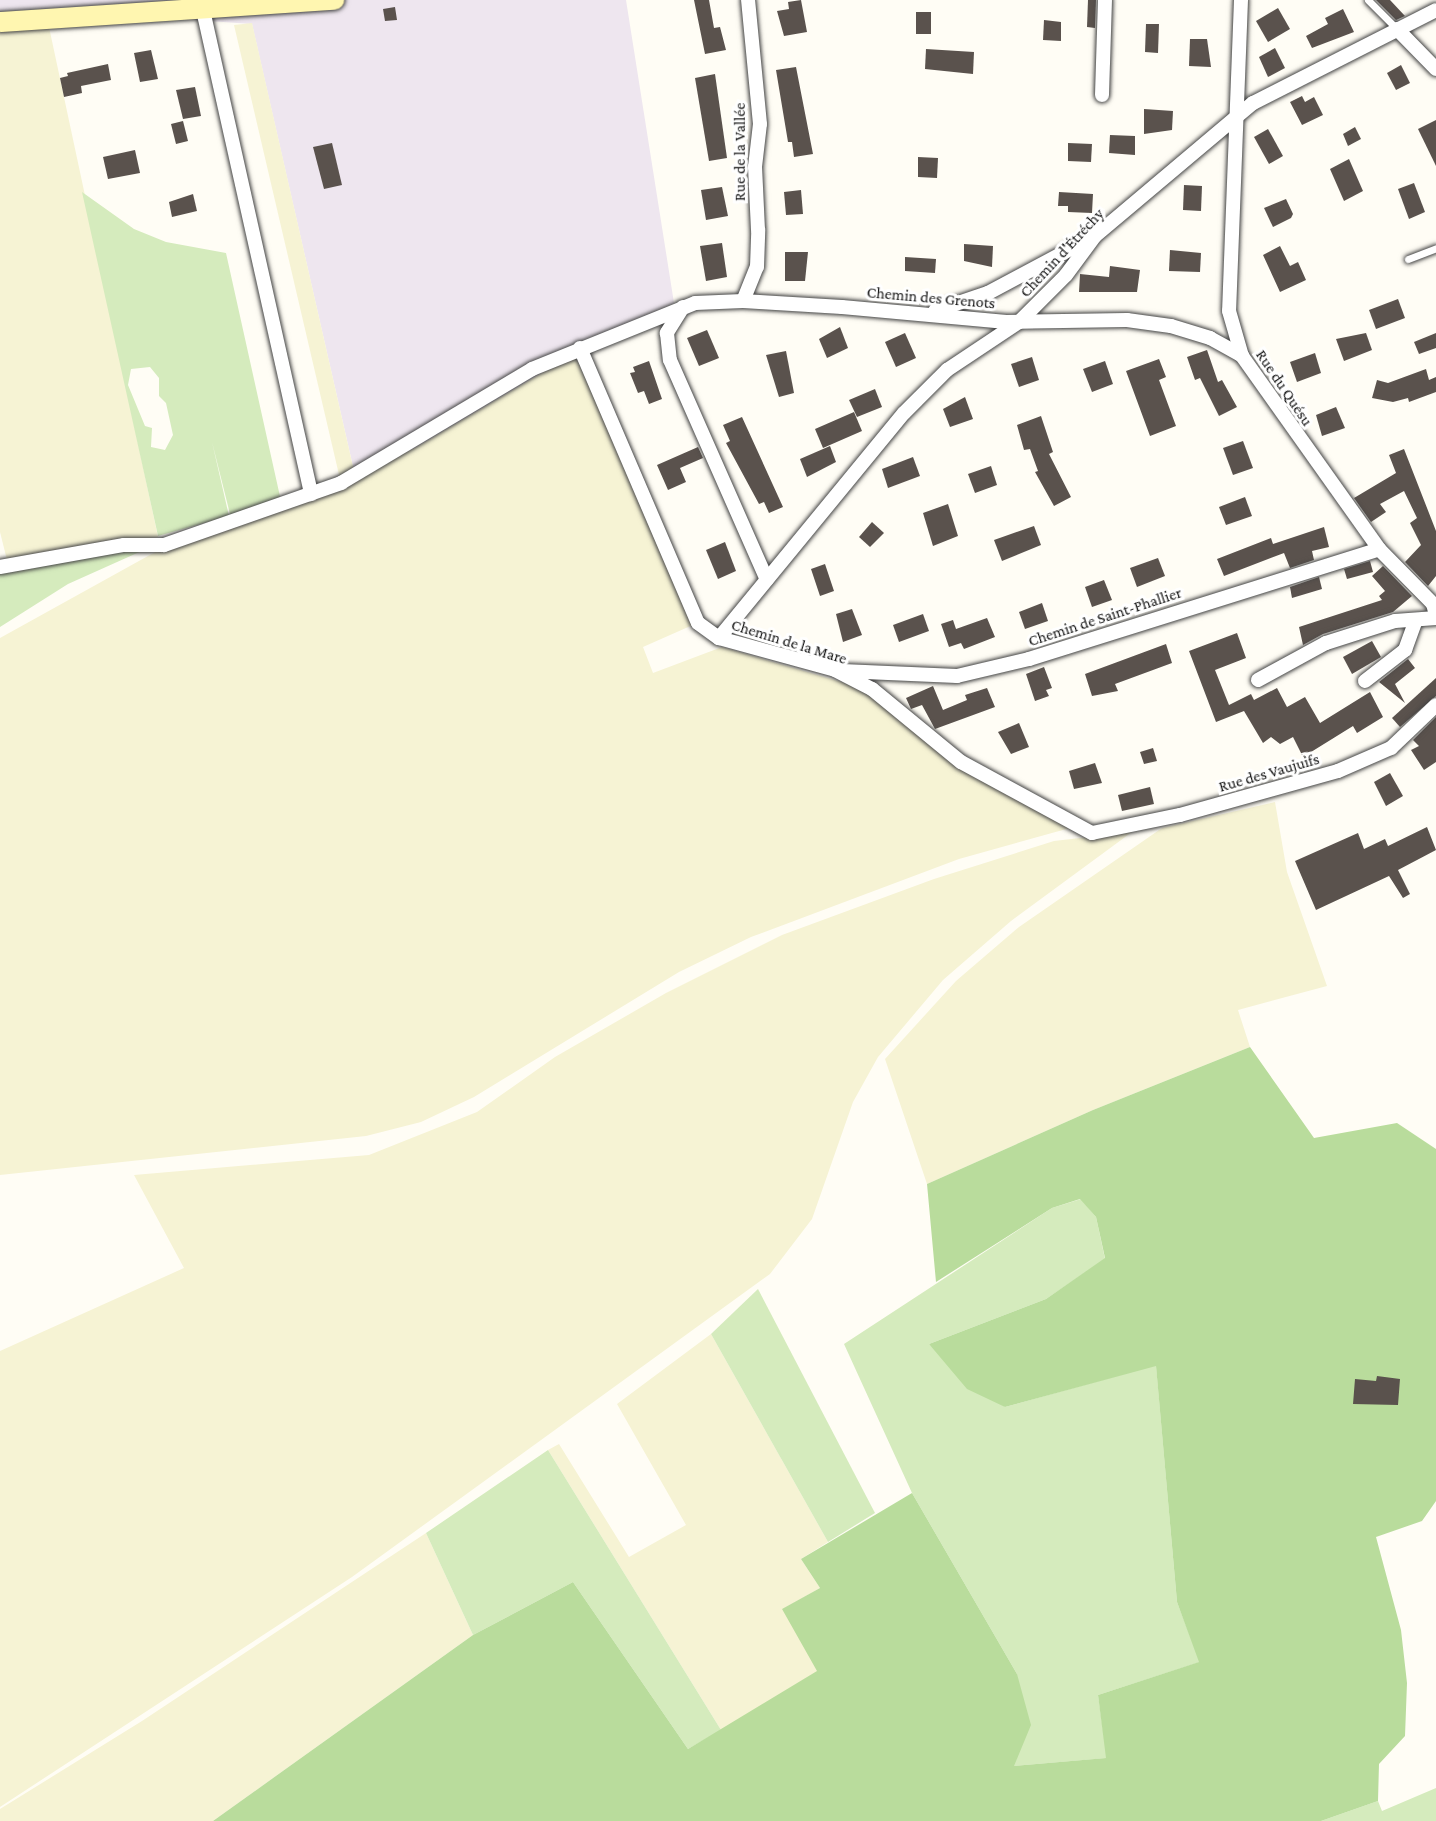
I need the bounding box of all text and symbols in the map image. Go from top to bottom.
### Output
street label: Rue de la Vallée [730,103,750,201]
street label: Chemin d'Étréchy [1016,205,1108,301]
street label: Chemin des Grenots [866,283,996,313]
street label: Rue du Quésu [1251,346,1317,430]
street label: Chemin de Saint-Phallier [1026,583,1184,651]
street label: Chemin de la Mare [729,615,849,669]
street label: Rue des Vaujuifs [1216,749,1322,797]

